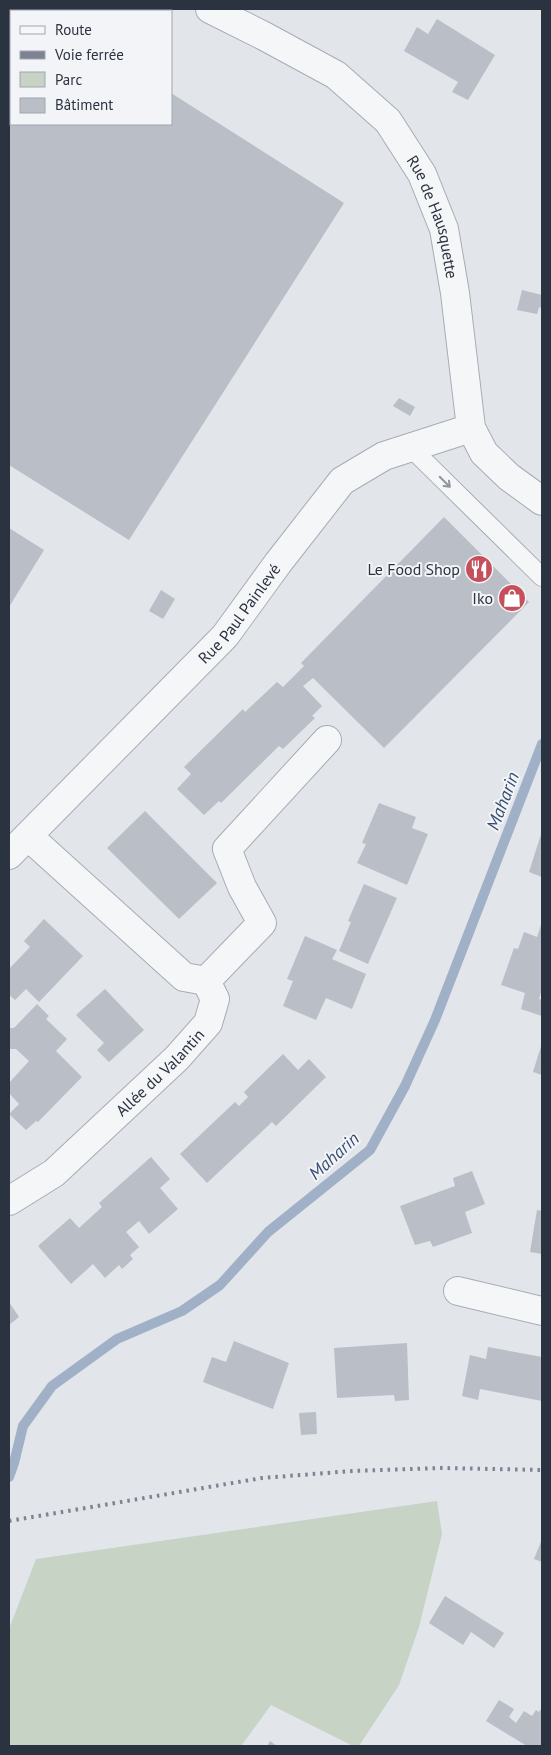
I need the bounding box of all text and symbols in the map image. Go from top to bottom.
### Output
legend [10,10,172,125]
text: Route [55,20,92,39]
text: Voie ferrée [54,45,124,64]
text: Parc [55,70,82,89]
text: Bâtiment [55,95,113,114]
street label: Rue de Hausquette [403,151,462,280]
one-way arrow [439,475,451,488]
restaurant icon: Le Food Shop [464,554,494,584]
street label: Rue Paul Painlevé [194,559,284,668]
place label: Le Food Shop [367,559,460,579]
shop icon: Iko [497,583,527,613]
place label: Iko [472,588,493,608]
water label: Maharin [481,768,524,833]
street label: Allée du Valantin [111,1025,208,1120]
water label: Maharin [303,1127,364,1184]

